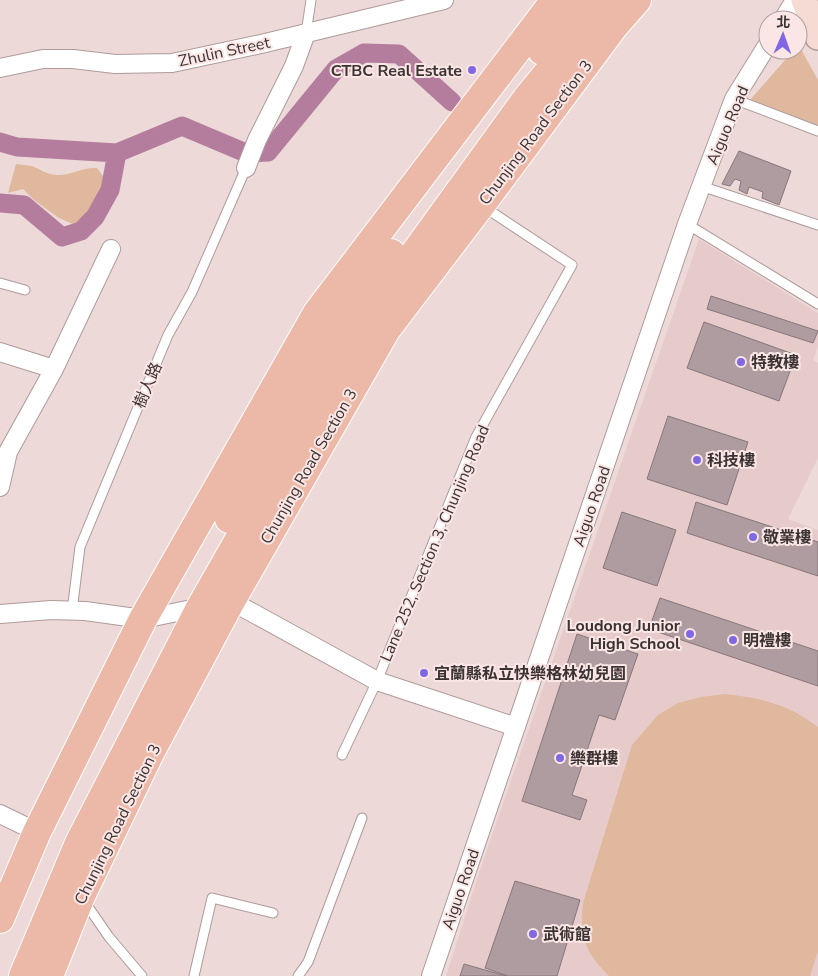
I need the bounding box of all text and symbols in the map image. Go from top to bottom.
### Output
north arrow [758,10,808,60]
text: 北 [776,13,791,32]
street label: Zhulin Street [177,31,272,72]
street label: Chunjing Road Section 3 [474,56,598,210]
place label: CTBC Real Estate [331,60,462,82]
marker: CTBC Real Estate [466,64,478,76]
street label: Aiguo Road [701,82,754,168]
place label: 特教樓 [751,352,799,374]
marker: 特教樓 [735,356,747,368]
street label: 樹人路 [128,359,167,412]
street label: Chunjing Road Section 3 [255,385,362,548]
street label: Lane 252, Section 3, Chunjing Road [375,422,495,665]
place label: 科技樓 [707,450,755,472]
marker: 科技樓 [691,454,703,466]
street label: Aiguo Road [568,463,616,550]
place label: 敬業樓 [763,527,811,549]
marker: 敬業樓 [747,531,759,543]
place label: Loudong Junior High School [567,615,681,655]
marker: Loudong Junior High School [684,628,696,640]
place label: 明禮樓 [743,630,791,652]
marker: 明禮樓 [727,634,739,646]
place label: 宜蘭縣私立快樂格林幼兒園 [434,663,626,685]
marker: 宜蘭縣私立快樂格林幼兒園 [418,667,430,679]
street label: Chunjing Road Section 3 [69,740,166,908]
place label: 樂群樓 [570,748,618,770]
marker: 樂群樓 [554,752,566,764]
street label: Aiguo Road [437,846,485,933]
place label: 武術館 [543,924,591,946]
marker: 武術館 [527,928,539,940]

